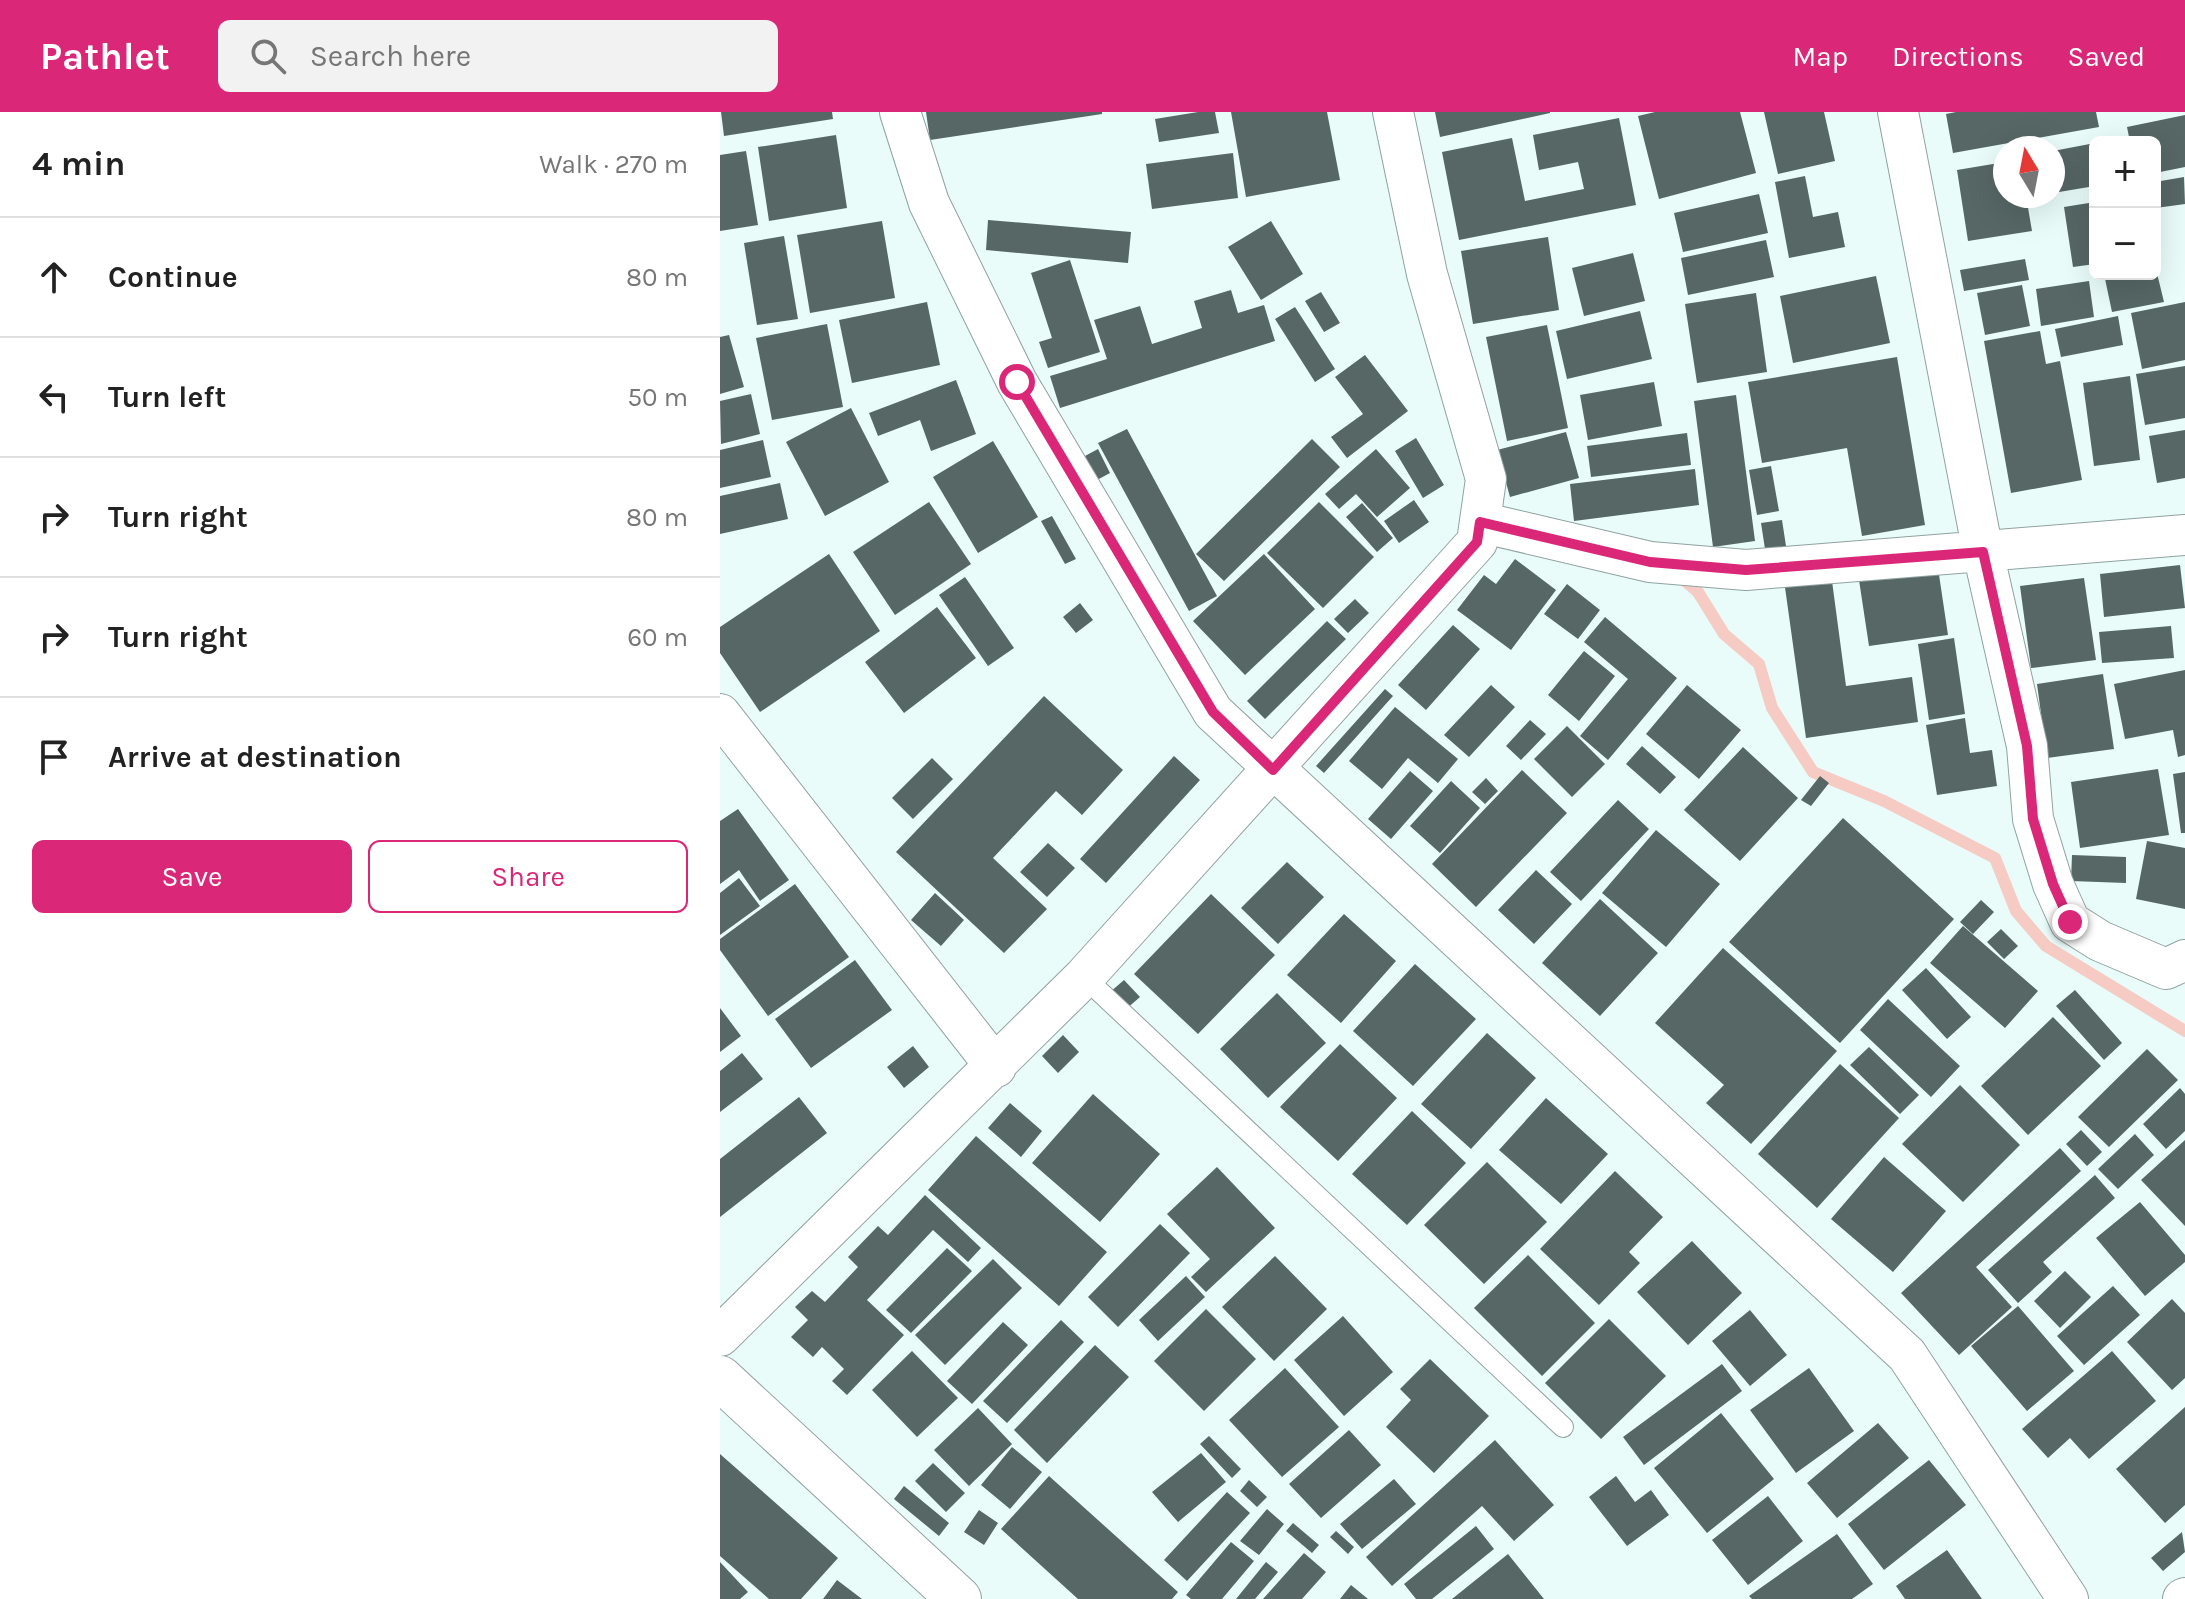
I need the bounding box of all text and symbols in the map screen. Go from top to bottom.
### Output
search box [218,20,778,92]
text: Pathlet [40,34,170,79]
icon: search [246,34,290,78]
text: Search here [310,38,471,74]
text: Map [1793,40,1848,73]
text: Directions [1892,40,2024,73]
text: Saved [2068,40,2145,73]
north arrow [1993,136,2065,208]
map controls [2089,136,2161,280]
button: + [2089,136,2161,208]
text: 4 min [32,144,125,184]
text: Walk · 270 m [539,149,688,180]
button: − [2089,208,2161,280]
icon: ahead [32,255,76,299]
text: Continue [108,259,238,295]
text: 80 m [626,262,688,293]
route start [999,364,1035,400]
icon: left [32,375,76,419]
text: Turn left [108,379,226,415]
text: 50 m [627,382,688,413]
icon: right [32,495,76,539]
text: Turn right [108,499,248,535]
text: 80 m [626,502,688,533]
icon: right [32,615,76,659]
text: Turn right [108,619,248,655]
text: 60 m [627,622,688,653]
icon: arrive [32,735,76,779]
text: Arrive at destination [108,739,402,775]
button: Save [32,840,352,913]
button: Share [368,840,688,913]
route end [2052,904,2088,940]

